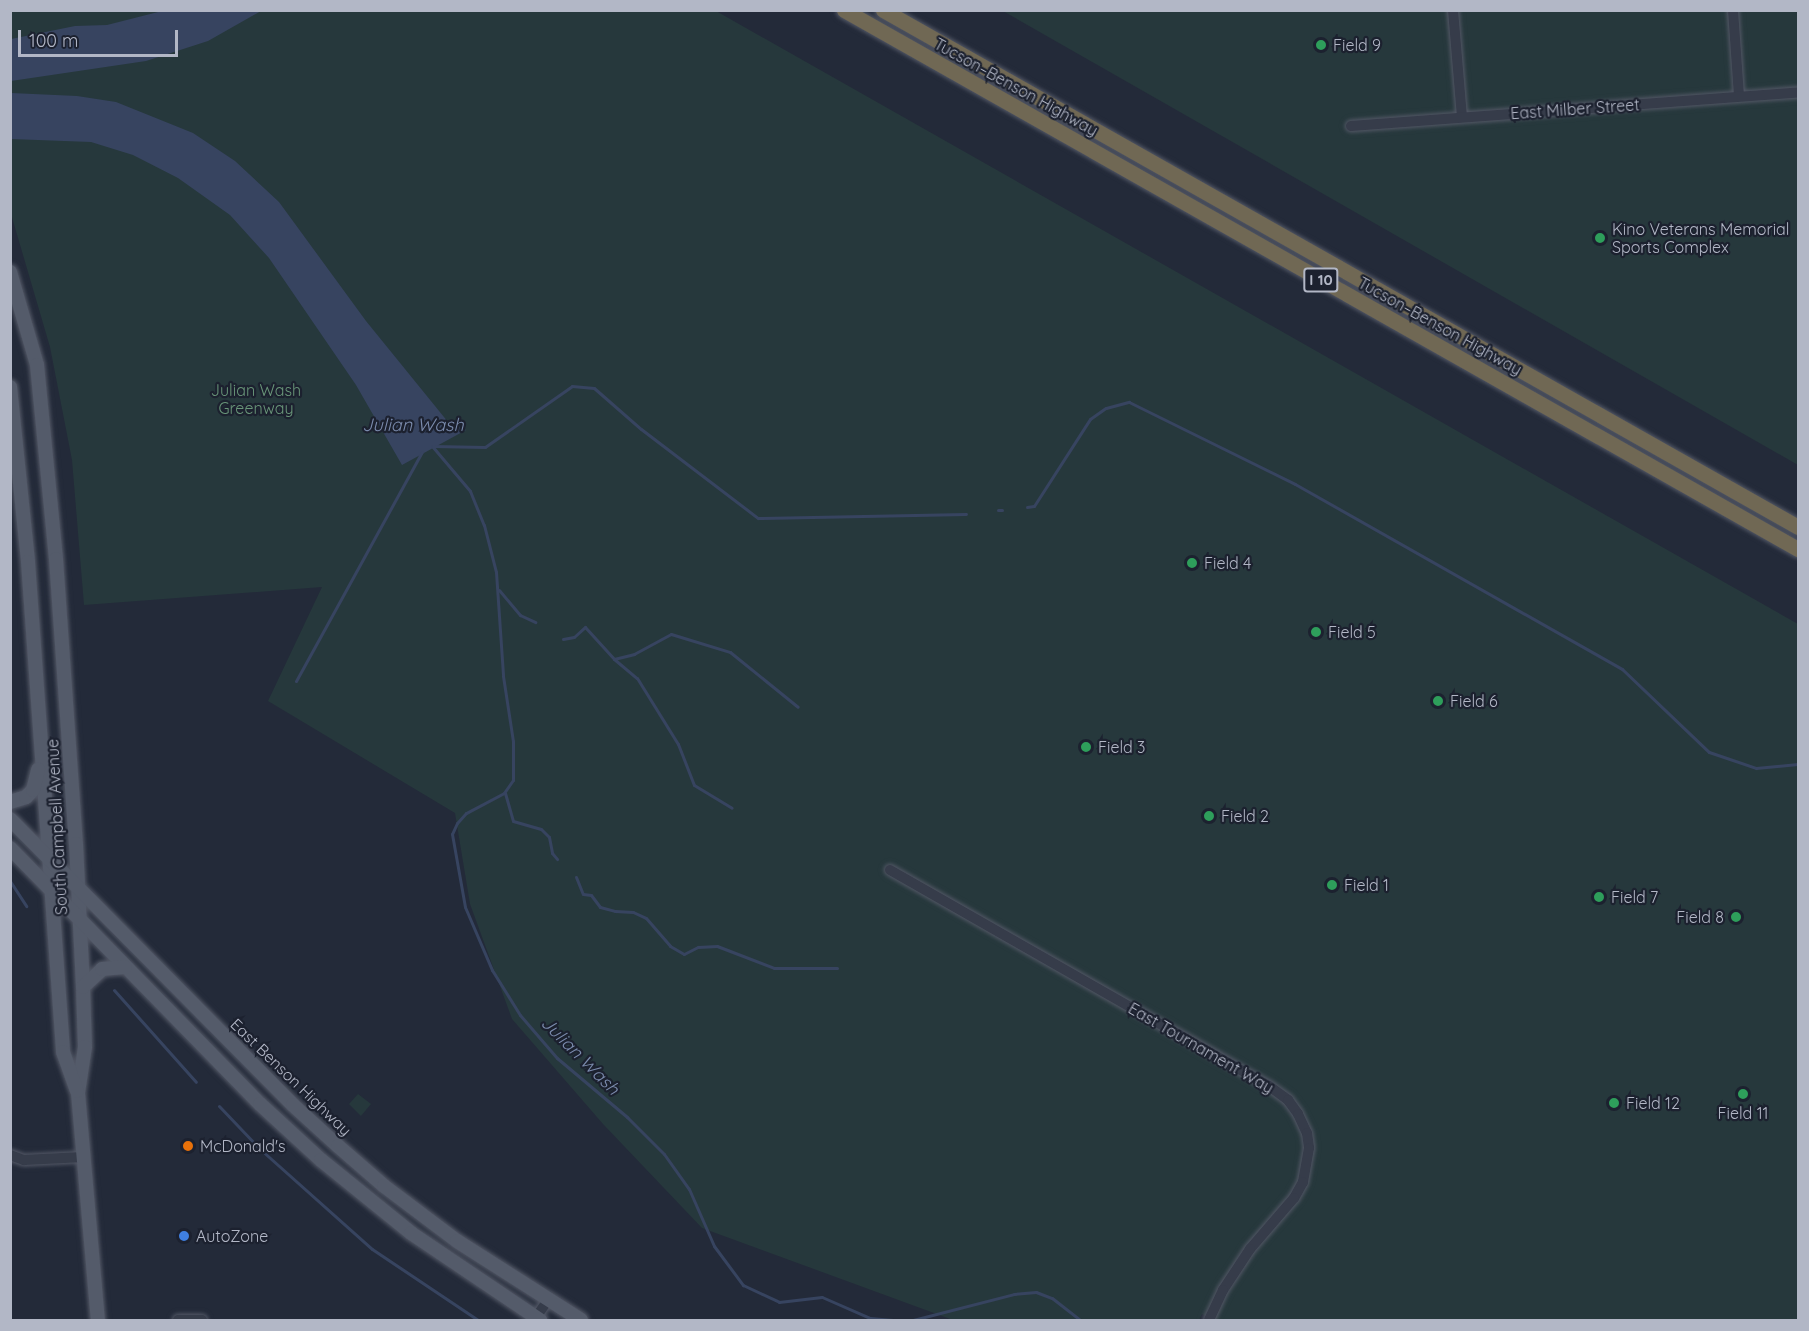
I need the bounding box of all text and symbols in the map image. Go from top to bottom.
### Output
scale bar [21,18,182,56]
text: 100 m [29,29,78,52]
street label: Tucson–Benson Highway [931,34,1101,140]
place label: Field 9 [1333,35,1381,55]
marker: Field 9 [1314,38,1328,52]
street label: East Milber Street [1510,95,1640,123]
place label: Kino Veterans Memorial Sports Complex [1612,219,1789,257]
marker: Kino Veterans Memorial Sports Complex [1593,231,1607,245]
road number: I 10 [1303,268,1339,292]
street label: Tucson–Benson Highway [1355,273,1525,379]
park label: Julian Wash Greenway [211,380,301,418]
water label: Julian Wash [362,414,464,436]
place label: Field 4 [1204,553,1252,573]
marker: Field 4 [1185,556,1199,570]
place label: Field 5 [1328,622,1376,642]
marker: Field 5 [1309,625,1323,639]
place label: Field 6 [1450,691,1498,711]
marker: Field 6 [1431,694,1445,708]
place label: Field 3 [1098,737,1145,757]
street label: South Campbell Avenue [43,738,71,916]
marker: Field 3 [1079,740,1093,754]
place label: Field 2 [1221,806,1269,826]
marker: Field 2 [1202,809,1216,823]
place label: Field 1 [1344,875,1389,895]
marker: Field 1 [1325,878,1339,892]
place label: Field 7 [1611,887,1658,907]
marker: Field 7 [1592,890,1606,904]
place label: Field 8 [1676,907,1724,927]
marker: Field 8 [1729,910,1743,924]
street label: East Tournament Way [1125,999,1277,1097]
water label: Julian Wash [536,1012,624,1100]
street label: East Benson Highway [227,1014,355,1140]
marker: Field 11 [1736,1087,1750,1101]
place label: Field 12 [1626,1093,1680,1113]
marker: Field 12 [1607,1096,1621,1110]
place label: Field 11 [1718,1103,1768,1123]
place label: McDonald's [200,1136,286,1156]
marker: McDonald's [181,1139,195,1153]
place label: AutoZone [196,1226,268,1246]
marker: AutoZone [177,1229,191,1243]

